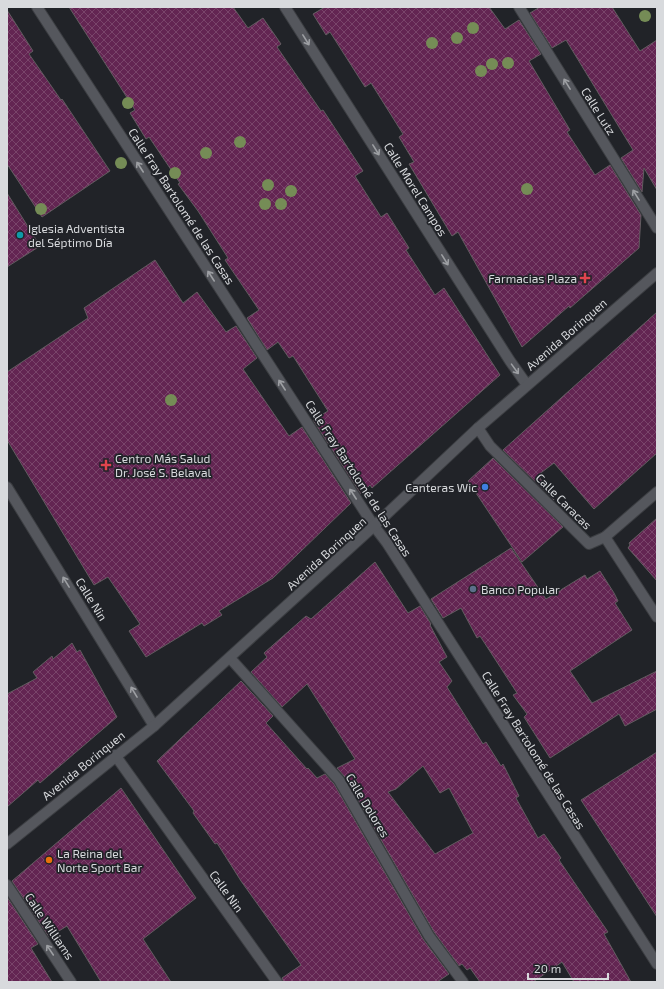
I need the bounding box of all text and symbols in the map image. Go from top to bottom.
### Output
one-way arrow [303,34,311,46]
one-way arrow [563,79,572,90]
street label: Calle Lutz [579,85,619,137]
street label: Calle Fray Bartolomé de las Casas [126,125,238,287]
street label: Calle Morel Campos [381,140,451,238]
one-way arrow [372,144,380,155]
one-way arrow [136,161,144,173]
one-way arrow [632,190,640,201]
place label: Iglesia Adventista del Séptimo Día [28,221,125,249]
marker: Iglesia Adventista del Séptimo Día [15,230,25,240]
one-way arrow [442,254,450,266]
one-way arrow [207,271,215,282]
place label: Farmacias Plaza [488,271,577,285]
marker: Farmacias Plaza [580,273,590,283]
street label: Avenida Borinquen [523,295,609,373]
one-way arrow [511,363,520,374]
one-way arrow [278,380,286,391]
street label: Calle Fray Bartolomé de las Casas [303,397,415,559]
place label: Centro Más Salud Dr. José S. Belaval [115,451,212,479]
marker: Centro Más Salud Dr. José S. Belaval [100,459,112,471]
street label: Calle Caracas [533,470,595,532]
place label: Canteras Wic [405,480,477,494]
marker: Canteras Wic [480,482,490,492]
one-way arrow [349,489,357,500]
street label: Avenida Borinquen [283,514,369,592]
street label: Calle Nin [73,575,111,623]
one-way arrow [61,576,70,587]
place label: Banco Popular [481,582,560,596]
marker: Banco Popular [468,584,478,594]
street label: Calle Fray Bartolomé de las Casas [479,668,589,832]
one-way arrow [130,687,138,698]
street label: Avenida Borinquen [39,727,127,803]
street label: Calle Dolores [343,771,393,839]
place label: La Reina del Norte Sport Bar [57,846,142,874]
marker: La Reina del Norte Sport Bar [44,855,54,865]
street label: Calle Nin [207,867,247,915]
street label: Calle Williams [23,890,77,962]
one-way arrow [46,944,54,955]
scale bar [528,955,608,981]
text: 20 m [534,961,561,975]

